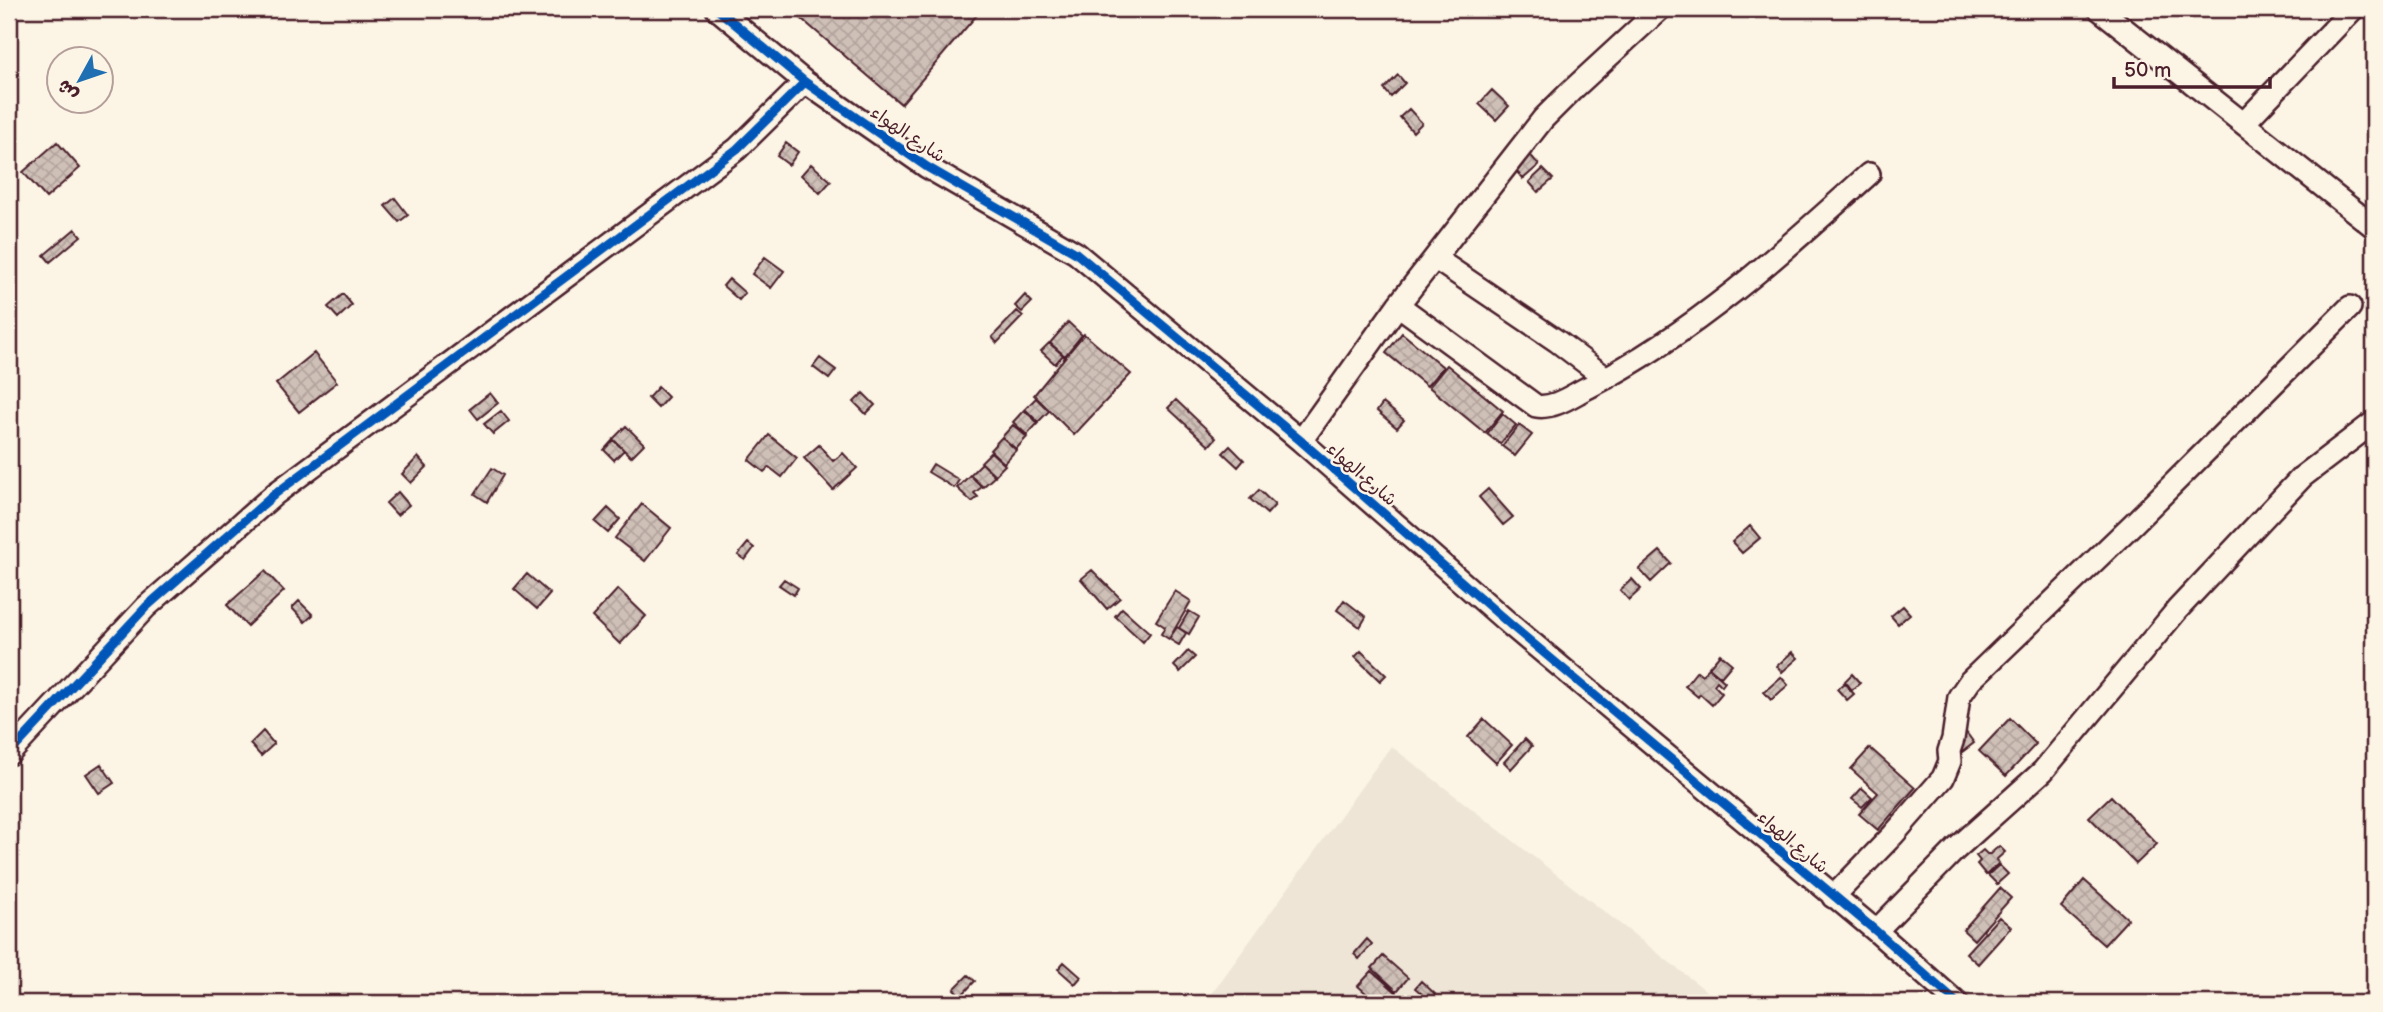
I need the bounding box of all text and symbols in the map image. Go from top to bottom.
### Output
north arrow [46,46,116,116]
scale bar [2114,46,2269,90]
text: 50 m [2124,58,2171,83]
text: ش [53,74,84,105]
street label: شارع الهواء [866,102,949,168]
street label: شارع الهواء [1322,438,1401,511]
street label: شارع الهواء [1753,807,1832,879]

